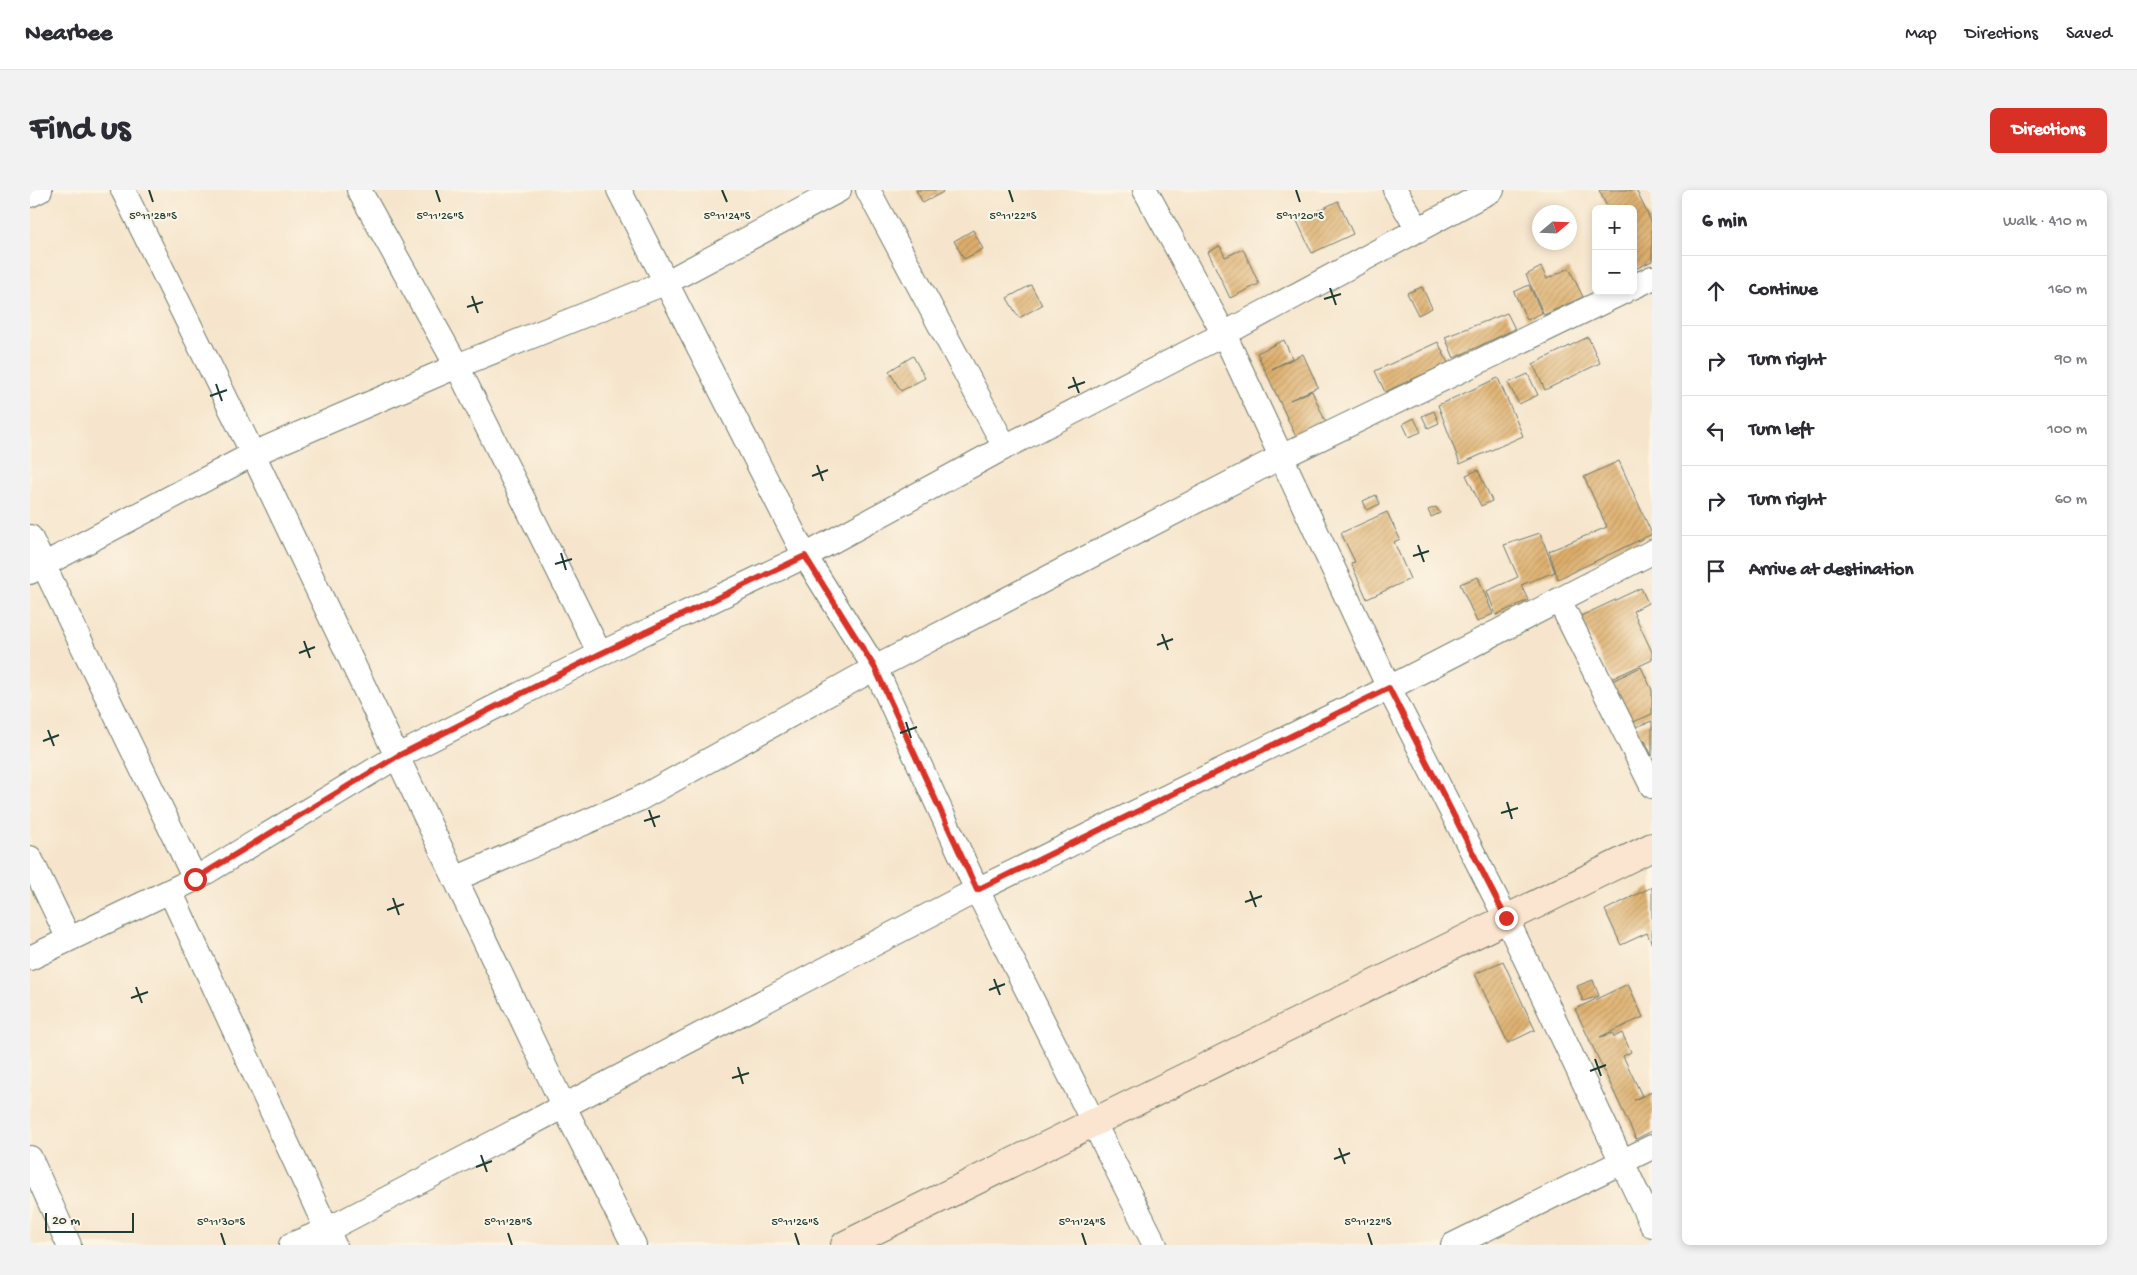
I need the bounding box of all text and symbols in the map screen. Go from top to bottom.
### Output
text: Nearbee [25,20,112,49]
text: Map [1905,24,1937,45]
text: Directions [1965,24,2038,45]
text: Saved [2066,24,2112,45]
button: Directions [1990,108,2107,153]
text: Find us [30,110,130,151]
north arrow [1532,205,1577,250]
map controls [1592,205,1637,295]
button: + [1592,205,1637,250]
text: 5°11'28"S [129,210,177,224]
text: 5°11'26"S [417,210,464,224]
text: 5°11'24"S [704,210,751,224]
text: 5°11'22"S [990,210,1037,224]
text: 5°11'20"S [1276,210,1324,224]
text: 6 min [1702,210,1747,235]
text: Walk · 410 m [2003,213,2087,232]
button: − [1592,250,1637,295]
icon: ahead [1702,277,1730,305]
text: Continue [1749,279,1818,302]
text: 160 m [2048,281,2087,300]
icon: right [1702,347,1730,375]
text: Turn right [1749,349,1825,372]
text: 90 m [2055,351,2087,370]
icon: left [1702,417,1730,445]
text: Turn left [1749,419,1813,442]
text: 100 m [2047,421,2087,440]
icon: right [1702,487,1730,515]
text: Turn right [1749,489,1825,512]
text: 60 m [2055,491,2087,510]
icon: arrive [1702,557,1730,585]
text: Arrive at destination [1749,559,1913,582]
route start [184,868,207,891]
route end [1495,907,1518,930]
scale bar [45,1210,134,1233]
text: 20 m [52,1213,80,1230]
text: 5°11'30"S [197,1216,245,1230]
text: 5°11'28"S [484,1216,532,1230]
text: 5°11'26"S [772,1216,819,1230]
text: 5°11'24"S [1059,1216,1106,1230]
text: 5°11'22"S [1345,1216,1392,1230]

